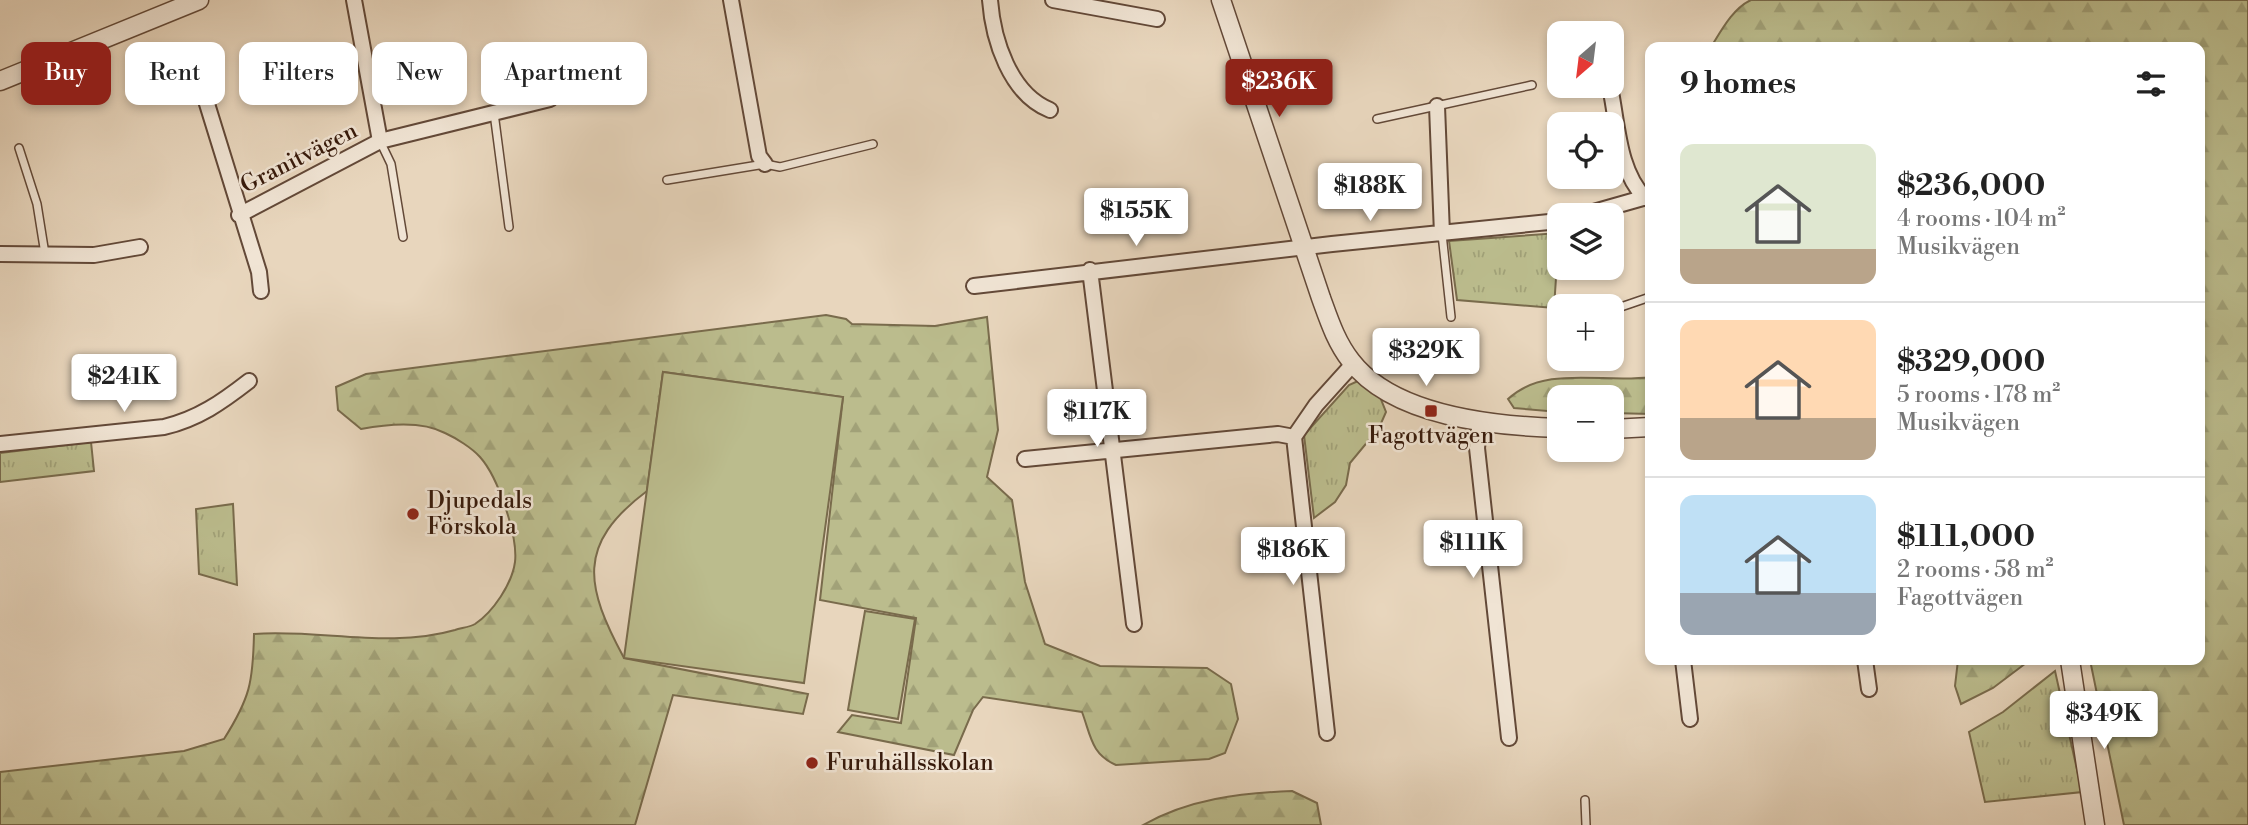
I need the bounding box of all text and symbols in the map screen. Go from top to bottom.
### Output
north arrow [1547,21,1624,98]
map controls [1547,21,1624,462]
chip: Buy [21,42,111,105]
chip: Rent [125,42,225,105]
chip: Filters [239,42,358,105]
chip: New [372,42,467,105]
chip: Apartment [481,42,647,105]
pin: $236K [1230,60,1328,119]
text: 9 homes [1680,65,1796,103]
icon: filters [2132,65,2170,103]
text: $236K [1241,68,1317,96]
button: locate [1547,112,1624,189]
street label: Granitvägen [236,116,362,199]
pin: $188K [1321,164,1419,223]
text: $236,000 [1897,167,2045,205]
text: $188K [1334,172,1406,200]
icon: home [1736,172,1820,256]
pin: $155K [1087,188,1185,248]
text: $155K [1100,197,1172,225]
button: layers [1547,203,1624,280]
text: 4 rooms · 104 m² [1897,205,2066,233]
text: Musikvägen [1897,233,2020,261]
button: + [1547,294,1624,371]
pin: $329K [1377,328,1475,388]
text: $329K [1388,337,1464,365]
text: $329,000 [1897,343,2045,381]
icon: home [1736,348,1820,432]
pin: $241K [75,354,173,414]
text: $241K [87,363,161,391]
text: 5 rooms · 178 m² [1897,381,2060,409]
button: − [1547,385,1624,462]
pin: $117K [1048,390,1146,449]
text: $117K [1063,398,1131,426]
marker: Fagottvägen [1423,403,1439,419]
text: Musikvägen [1897,409,2020,437]
place label: Fagottvägen [1368,422,1494,450]
place label: Djupedals Förskola [427,487,532,541]
marker: Djupedals Förskola [405,506,421,522]
text: $111,000 [1897,518,2035,556]
pin: $111K [1424,520,1522,580]
icon: home [1736,523,1820,607]
pin: $186K [1244,528,1342,587]
text: $111K [1440,529,1506,557]
text: $186K [1257,536,1329,564]
text: 2 rooms · 58 m² [1897,556,2054,584]
text: Fagottvägen [1897,584,2023,612]
pin: $349K [2055,692,2153,751]
text: $349K [2066,700,2142,728]
place label: Furuhällsskolan [826,749,994,777]
marker: Furuhällsskolan [804,755,820,771]

